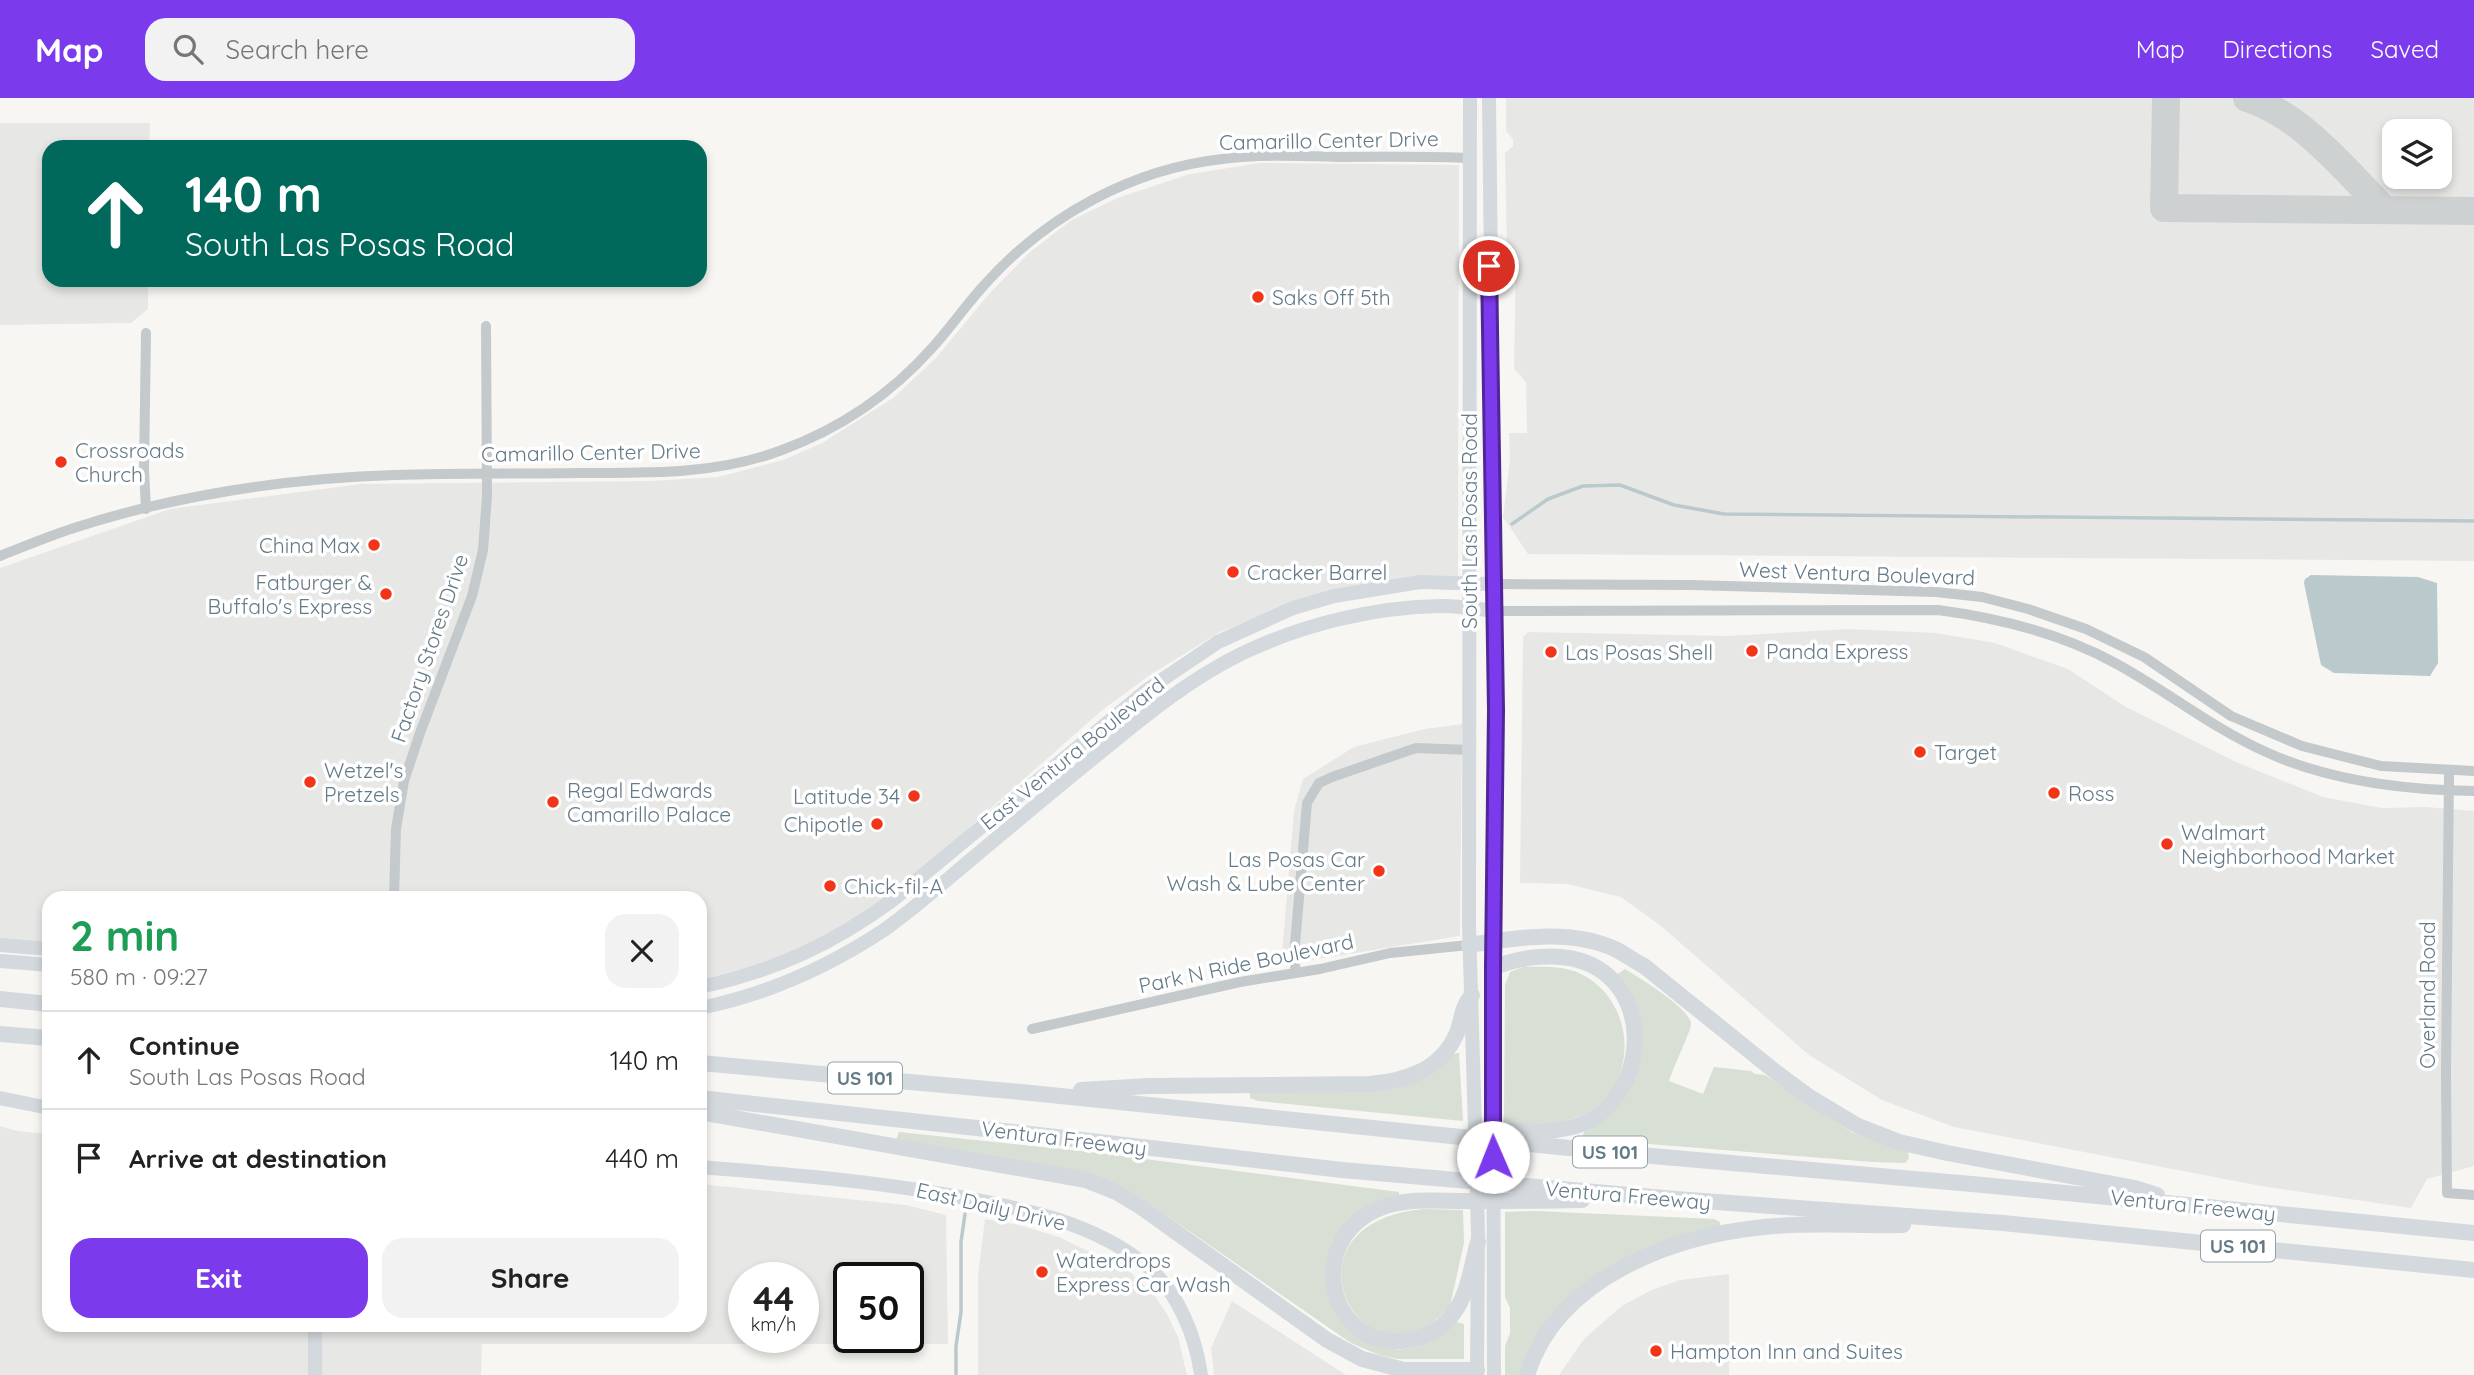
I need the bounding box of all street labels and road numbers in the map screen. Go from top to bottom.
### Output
street label: Camarillo Center Drive [1219,125,1439,155]
street label: South Las Posas Road [1456,413,1482,629]
street label: Camarillo Center Drive [481,437,701,467]
street label: Factory Stores Drive [385,550,473,746]
street label: West Ventura Boulevard [1739,556,1975,590]
street label: East Ventura Boulevard [975,671,1169,835]
street label: Overland Road [2414,921,2440,1069]
street label: Park N Ride Boulevard [1136,928,1356,998]
road number: US 101 [828,1062,902,1094]
street label: Ventura Freeway [980,1115,1148,1161]
road number: US 101 [1573,1136,1647,1168]
street label: Ventura Freeway [1544,1175,1712,1215]
street label: East Daily Drive [914,1176,1068,1236]
street label: Ventura Freeway [2109,1183,2277,1227]
road number: US 101 [2201,1230,2275,1262]

